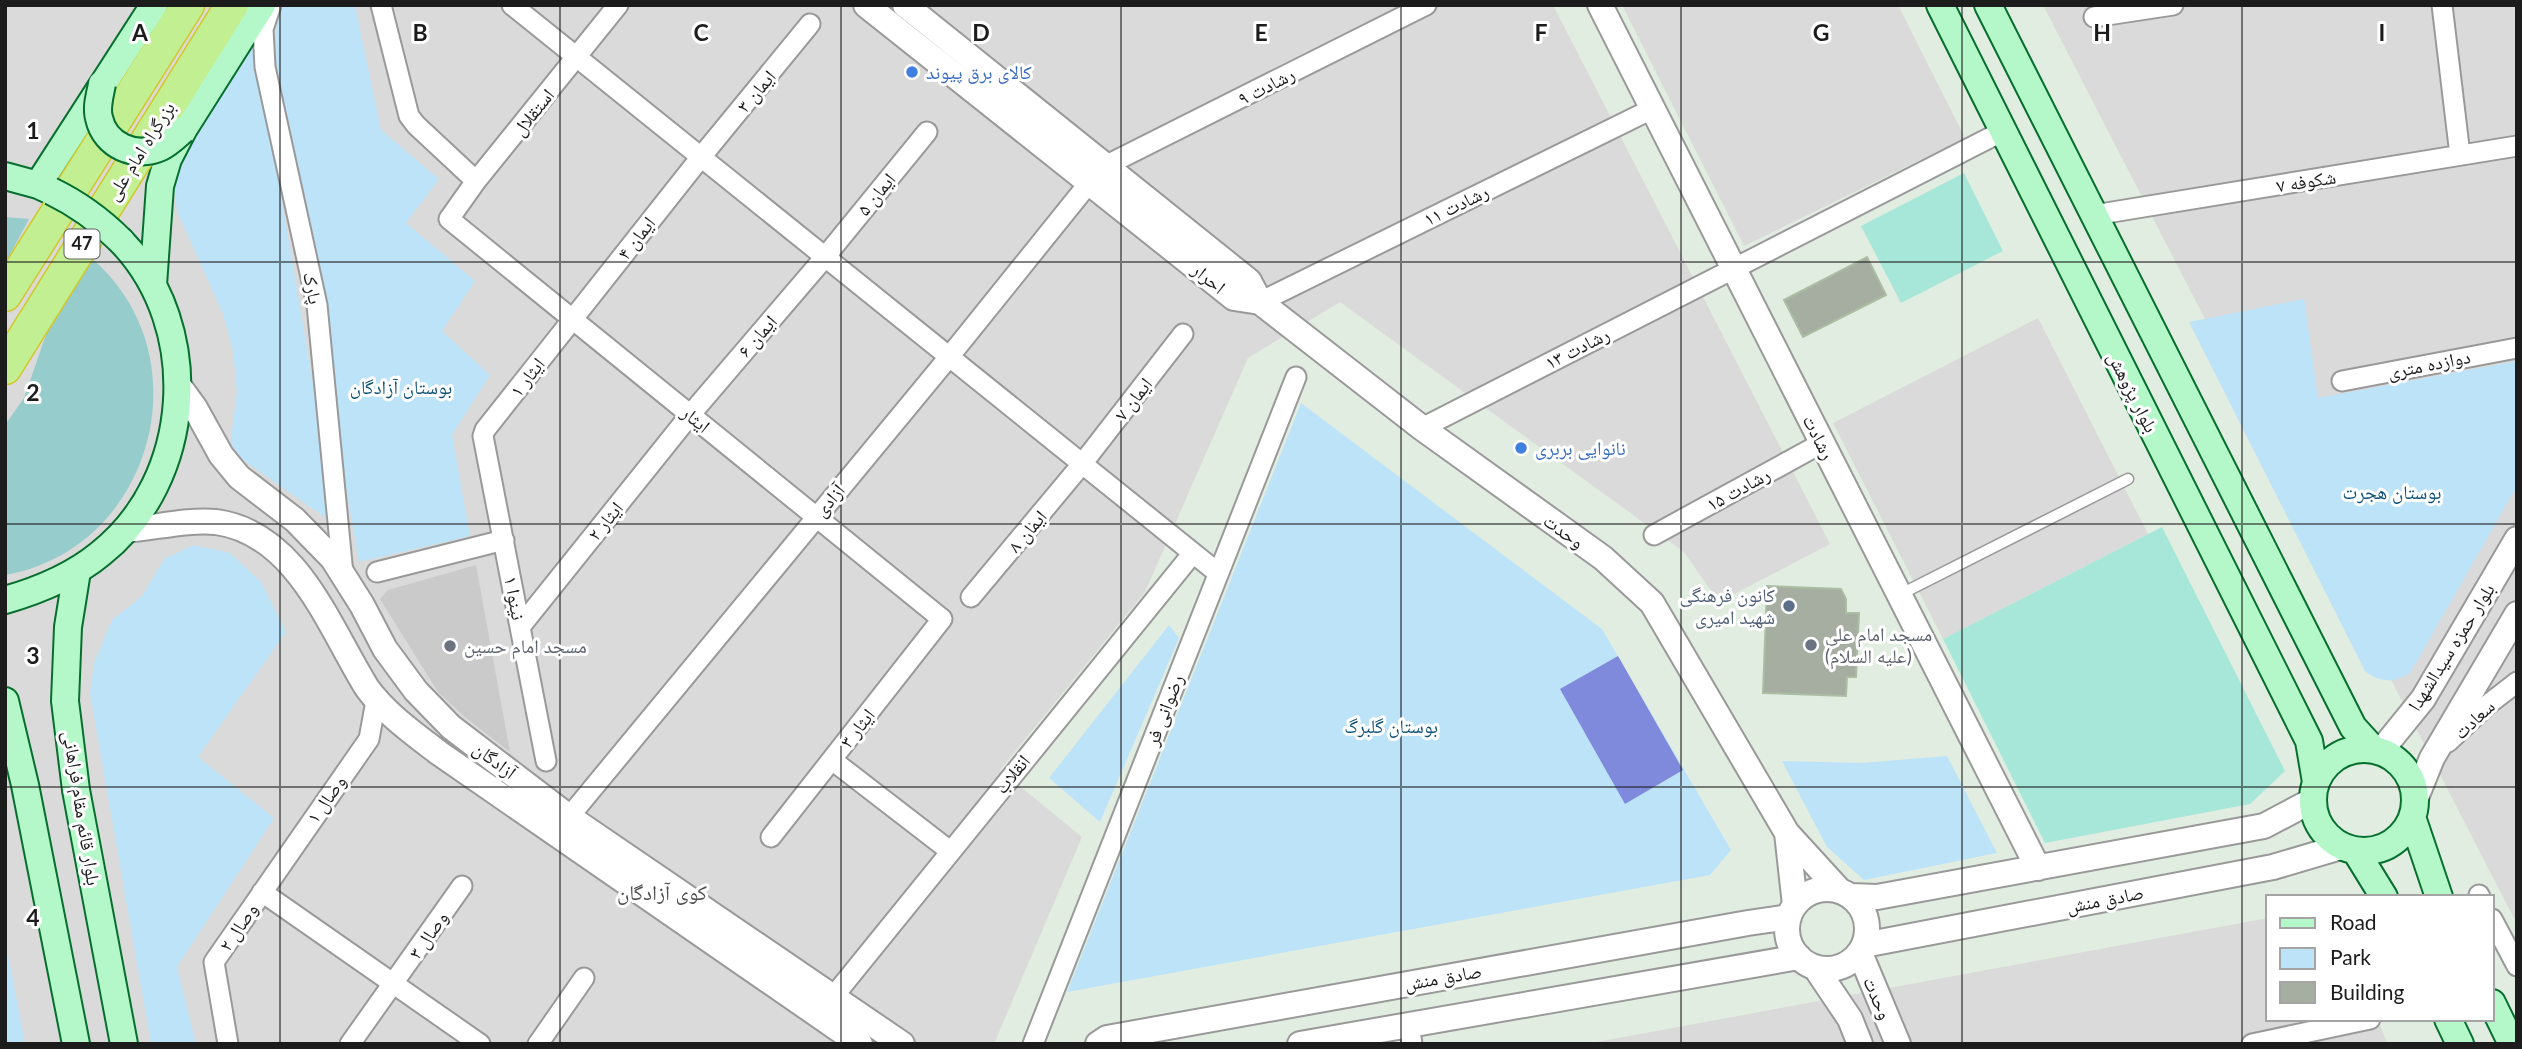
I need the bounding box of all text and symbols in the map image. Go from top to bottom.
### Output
text: A [131,18,149,46]
text: B [412,18,428,46]
text: C [693,18,709,46]
text: D [972,18,990,46]
text: E [1254,18,1268,46]
text: F [1534,18,1548,46]
text: G [1813,18,1829,46]
text: H [2093,18,2111,46]
text: I [2379,18,2385,46]
place label: کالای برق پیوند [926,60,1032,84]
street label: رشادت ۹ [1234,62,1298,110]
marker: کالای برق پیوند [904,64,920,80]
street label: ایمان ۳ [731,65,781,117]
street label: استقلال [507,83,559,141]
street label: بزرگراه امام علی [100,97,182,206]
text: 1 [26,116,40,144]
street label: شکوفه ۷ [2274,164,2338,198]
street label: ایمان ۵ [851,168,901,220]
street label: رشادت ۱۱ [1420,179,1492,231]
street label: ایمان ۴ [612,212,660,264]
road number: 47 [64,230,100,258]
street label: احرار [1187,257,1231,299]
street label: پارک [298,270,328,306]
street label: ایمان ۶ [732,310,782,362]
street label: رشادت ۱۳ [1541,322,1613,374]
street label: دوازده متری [2385,344,2473,384]
street label: بلوار پژوهش [2102,348,2164,437]
street label: ایثار ۱ [504,353,550,401]
street label: ایمان ۷ [1109,373,1157,425]
park label: بوستان آزادگان [350,375,452,399]
text: 2 [26,378,40,406]
street label: ایثار [676,400,715,438]
street label: رشادت [1798,411,1840,463]
place label: نانوایی بربری [1535,436,1626,460]
marker: نانوایی بربری [1513,440,1529,456]
street label: رشادت ۱۵ [1702,462,1774,516]
street label: آزادی [808,478,851,522]
park label: بوستان هجرت [2343,480,2441,504]
street label: ایثار ۲ [582,497,628,545]
street label: ایمان ۸ [1002,505,1052,557]
street label: وحدت [1539,508,1589,554]
street label: نینوا ۱ [499,574,531,622]
street label: بلوار حمزه سیدالشهدا [2402,579,2500,715]
place label: کانون فرهنگی شهید امیری [1680,583,1775,629]
marker: کانون فرهنگی شهید امیری [1781,598,1797,614]
place label: مسجد امام علی (علیه السلام) [1825,622,1932,670]
place label: مسجد امام حسین [464,634,587,660]
marker: مسجد امام علی (علیه السلام) [1803,637,1819,653]
marker: مسجد امام حسین [442,638,458,654]
text: 3 [26,641,40,669]
street label: رضوانی فر [1139,671,1189,750]
street label: سعادت [2448,694,2499,743]
street label: ایثار ۳ [834,704,880,752]
park label: بوستان گلبرگ [1344,714,1438,738]
street label: بلوار قائم مقام فراهانی [56,729,106,887]
street label: آزادگان [469,736,522,785]
street label: انقلاب [989,750,1035,798]
street label: وصال ۱ [301,770,351,828]
district label: کوی آزادگان [617,879,707,905]
street label: صادق منش [2064,880,2146,918]
legend [2266,895,2494,1021]
street label: وصال ۲ [213,898,263,956]
text: 4 [26,903,40,931]
street label: وصال ۳ [403,906,453,964]
text: Road [2330,909,2377,934]
text: Park [2330,944,2371,969]
street label: صادق منش [1402,958,1484,996]
street label: وحدت [1858,973,1898,1023]
text: Building [2330,979,2405,1004]

